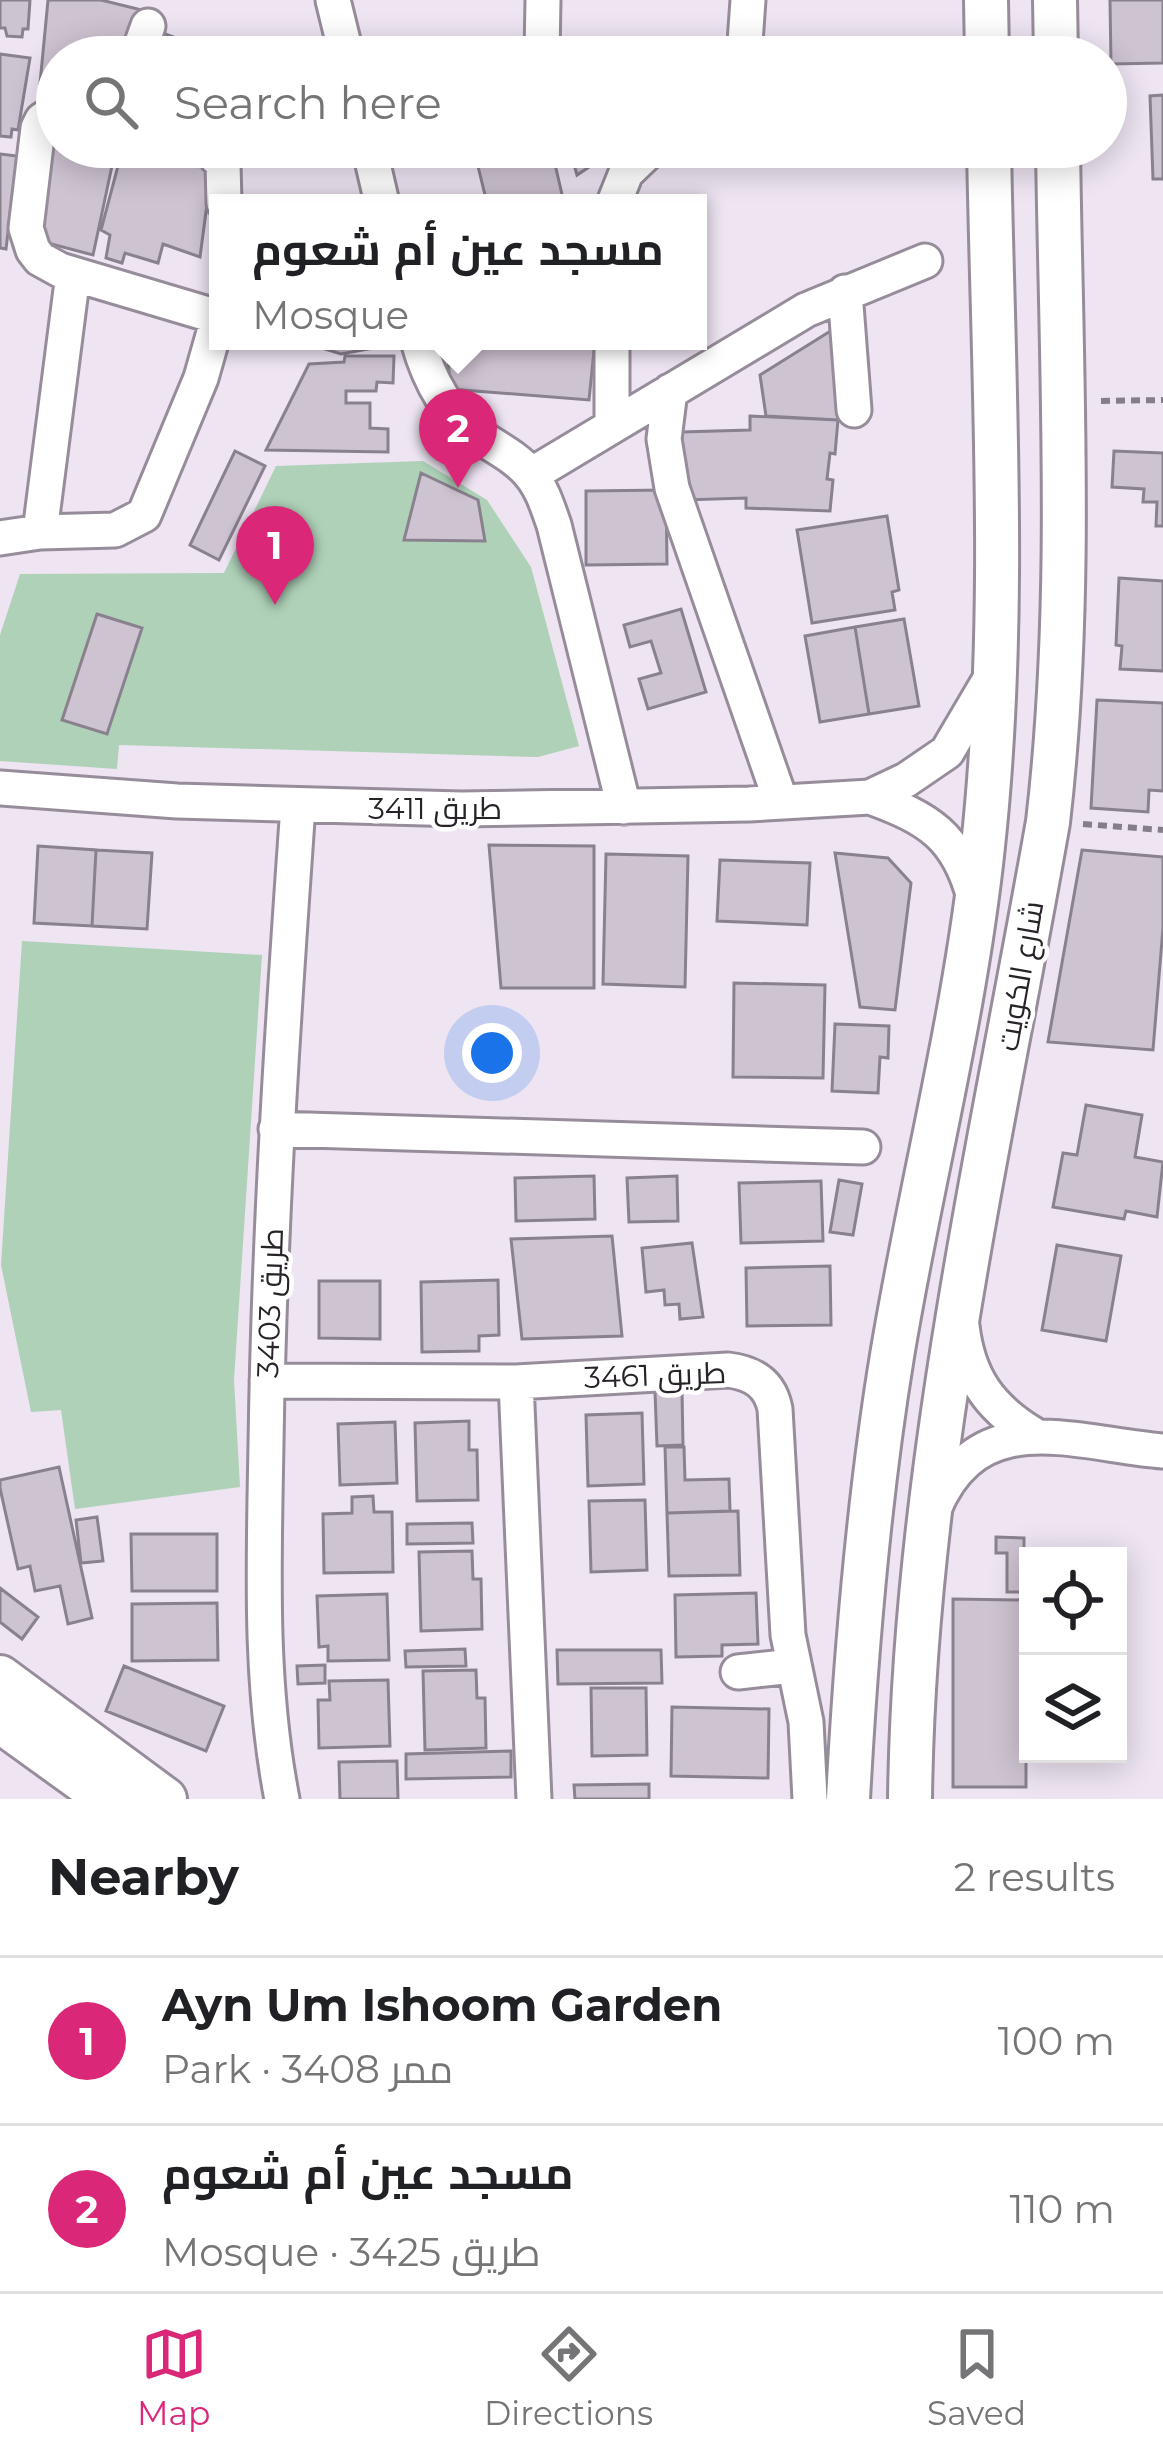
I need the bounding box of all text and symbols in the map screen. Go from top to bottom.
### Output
search box [36,36,1127,168]
icon: search [78,69,144,135]
text: Search here [174,75,442,130]
popup [209,194,707,350]
text: مسجد عين أم شعوم [252,221,664,276]
text: Mosque [252,291,409,339]
pin: 2 [419,389,497,488]
pin: 1 [236,506,314,605]
street label: طريق 3411 [368,790,502,827]
street label: شارع الكويت [989,898,1053,1054]
your location [462,1023,522,1083]
street label: طريق 3403 [249,1228,291,1378]
street label: طريق 3461 [583,1354,727,1396]
map controls [1019,1547,1127,1763]
button: locate [1019,1547,1127,1655]
button: layers [1019,1655,1127,1763]
text: Nearby [48,1846,239,1908]
text: 2 results [954,1853,1115,1901]
text: Ayn Um Ishoom Garden [162,1977,722,2032]
text: 1 [79,2017,95,2065]
text: 100 m [998,2017,1115,2065]
text: Park · ممر 3408 [162,2045,453,2093]
text: مسجد عين أم شعوم [162,2145,574,2200]
text: 2 [75,2185,99,2233]
text: 110 m [1009,2185,1115,2233]
text: Mosque · طريق 3425 [162,2228,540,2276]
tab: Map [137,2321,210,2433]
tab: Directions [484,2321,653,2433]
tab: Saved [927,2321,1026,2433]

